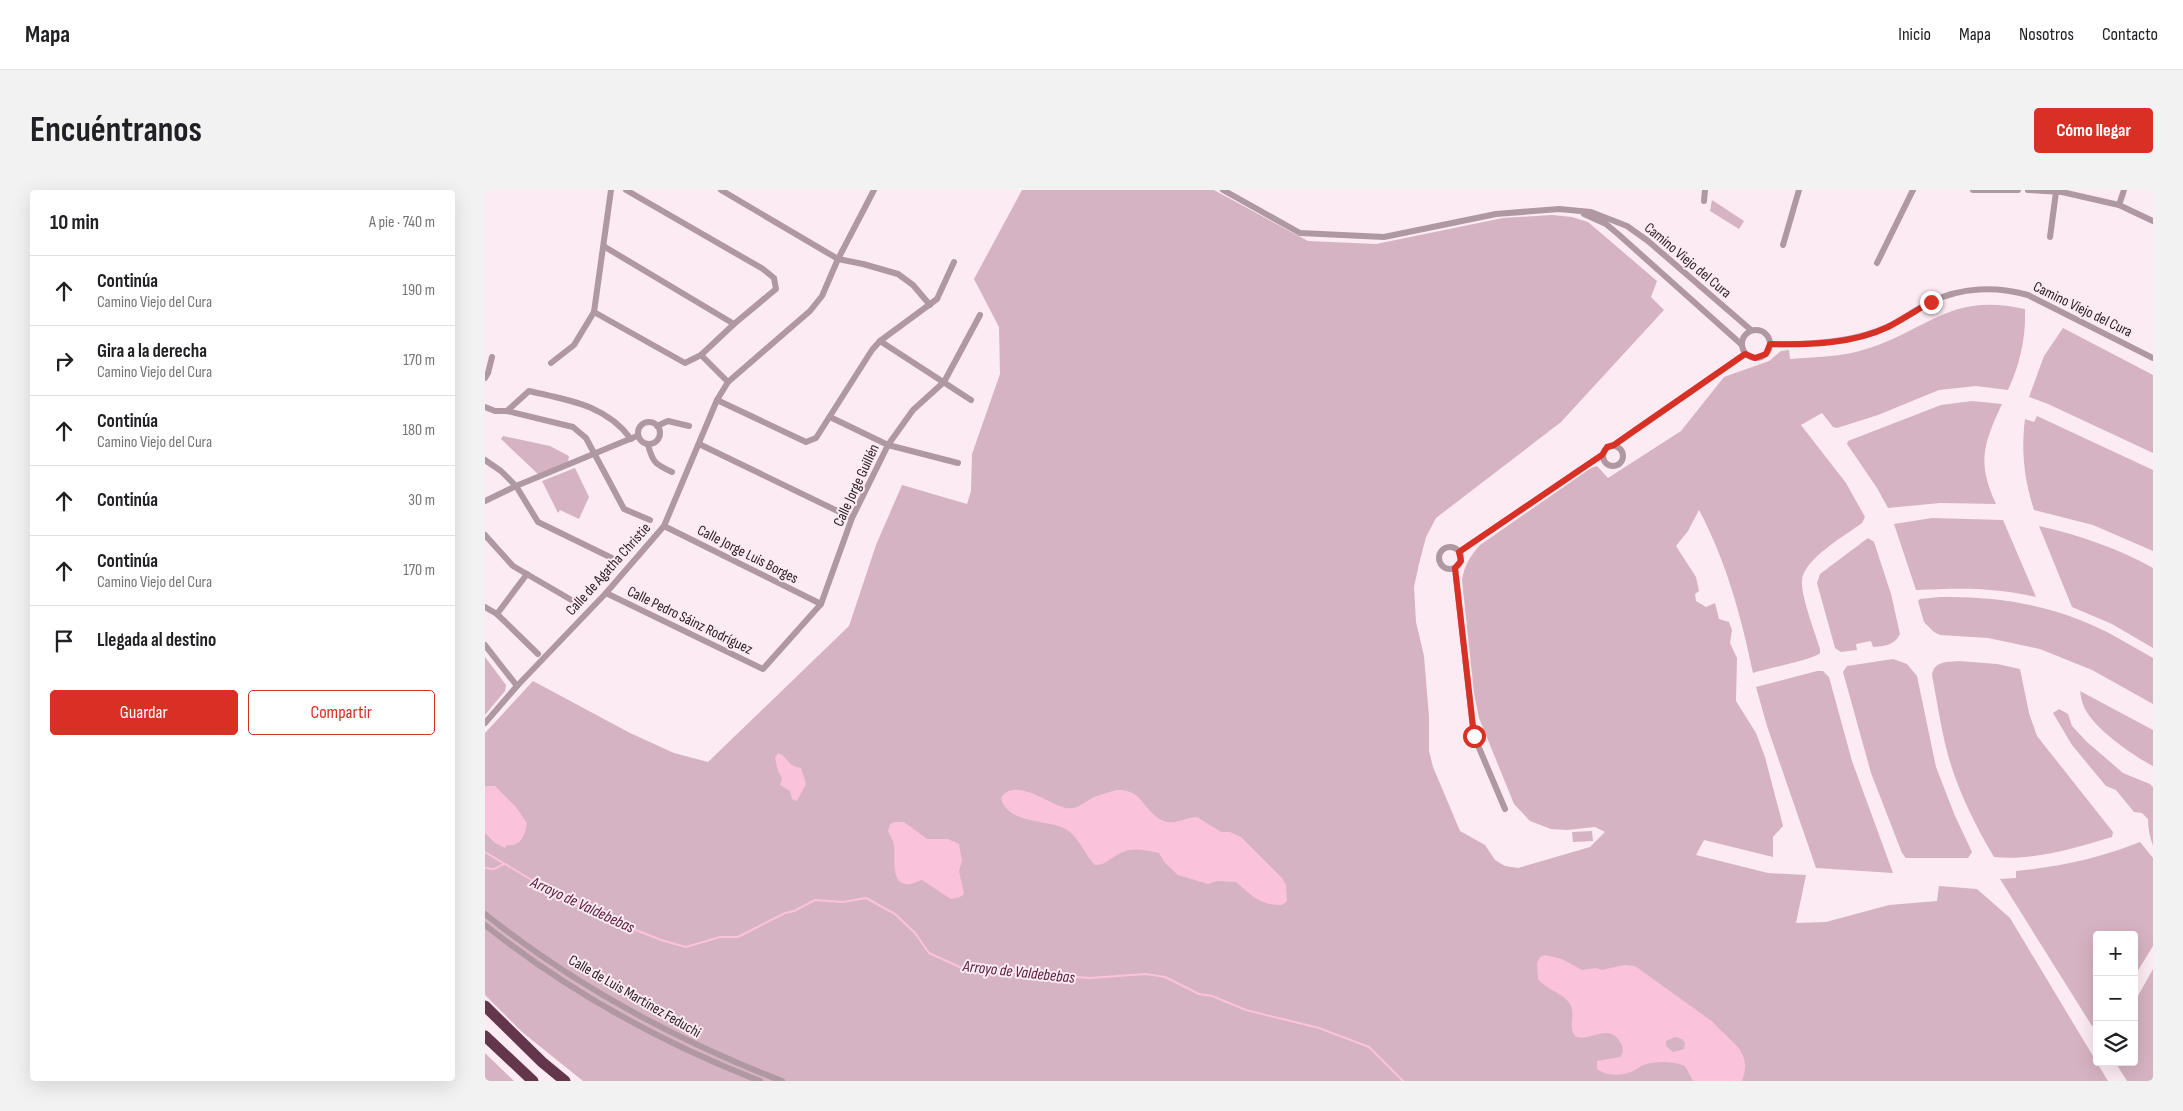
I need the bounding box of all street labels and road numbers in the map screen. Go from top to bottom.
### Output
street label: Camino Viejo del Cura [1640,218,1735,302]
street label: Camino Viejo del Cura [2030,277,2136,342]
street label: Calle Jorge Guillén [829,441,884,530]
street label: Calle de Agatha Christie [562,519,655,620]
street label: Calle Jorge Luis Borges [694,521,801,588]
street label: Calle Pedro Sáinz Rodríguez [624,582,756,659]
street label: Calle de Luis Martínez Feduchi [565,951,705,1042]

